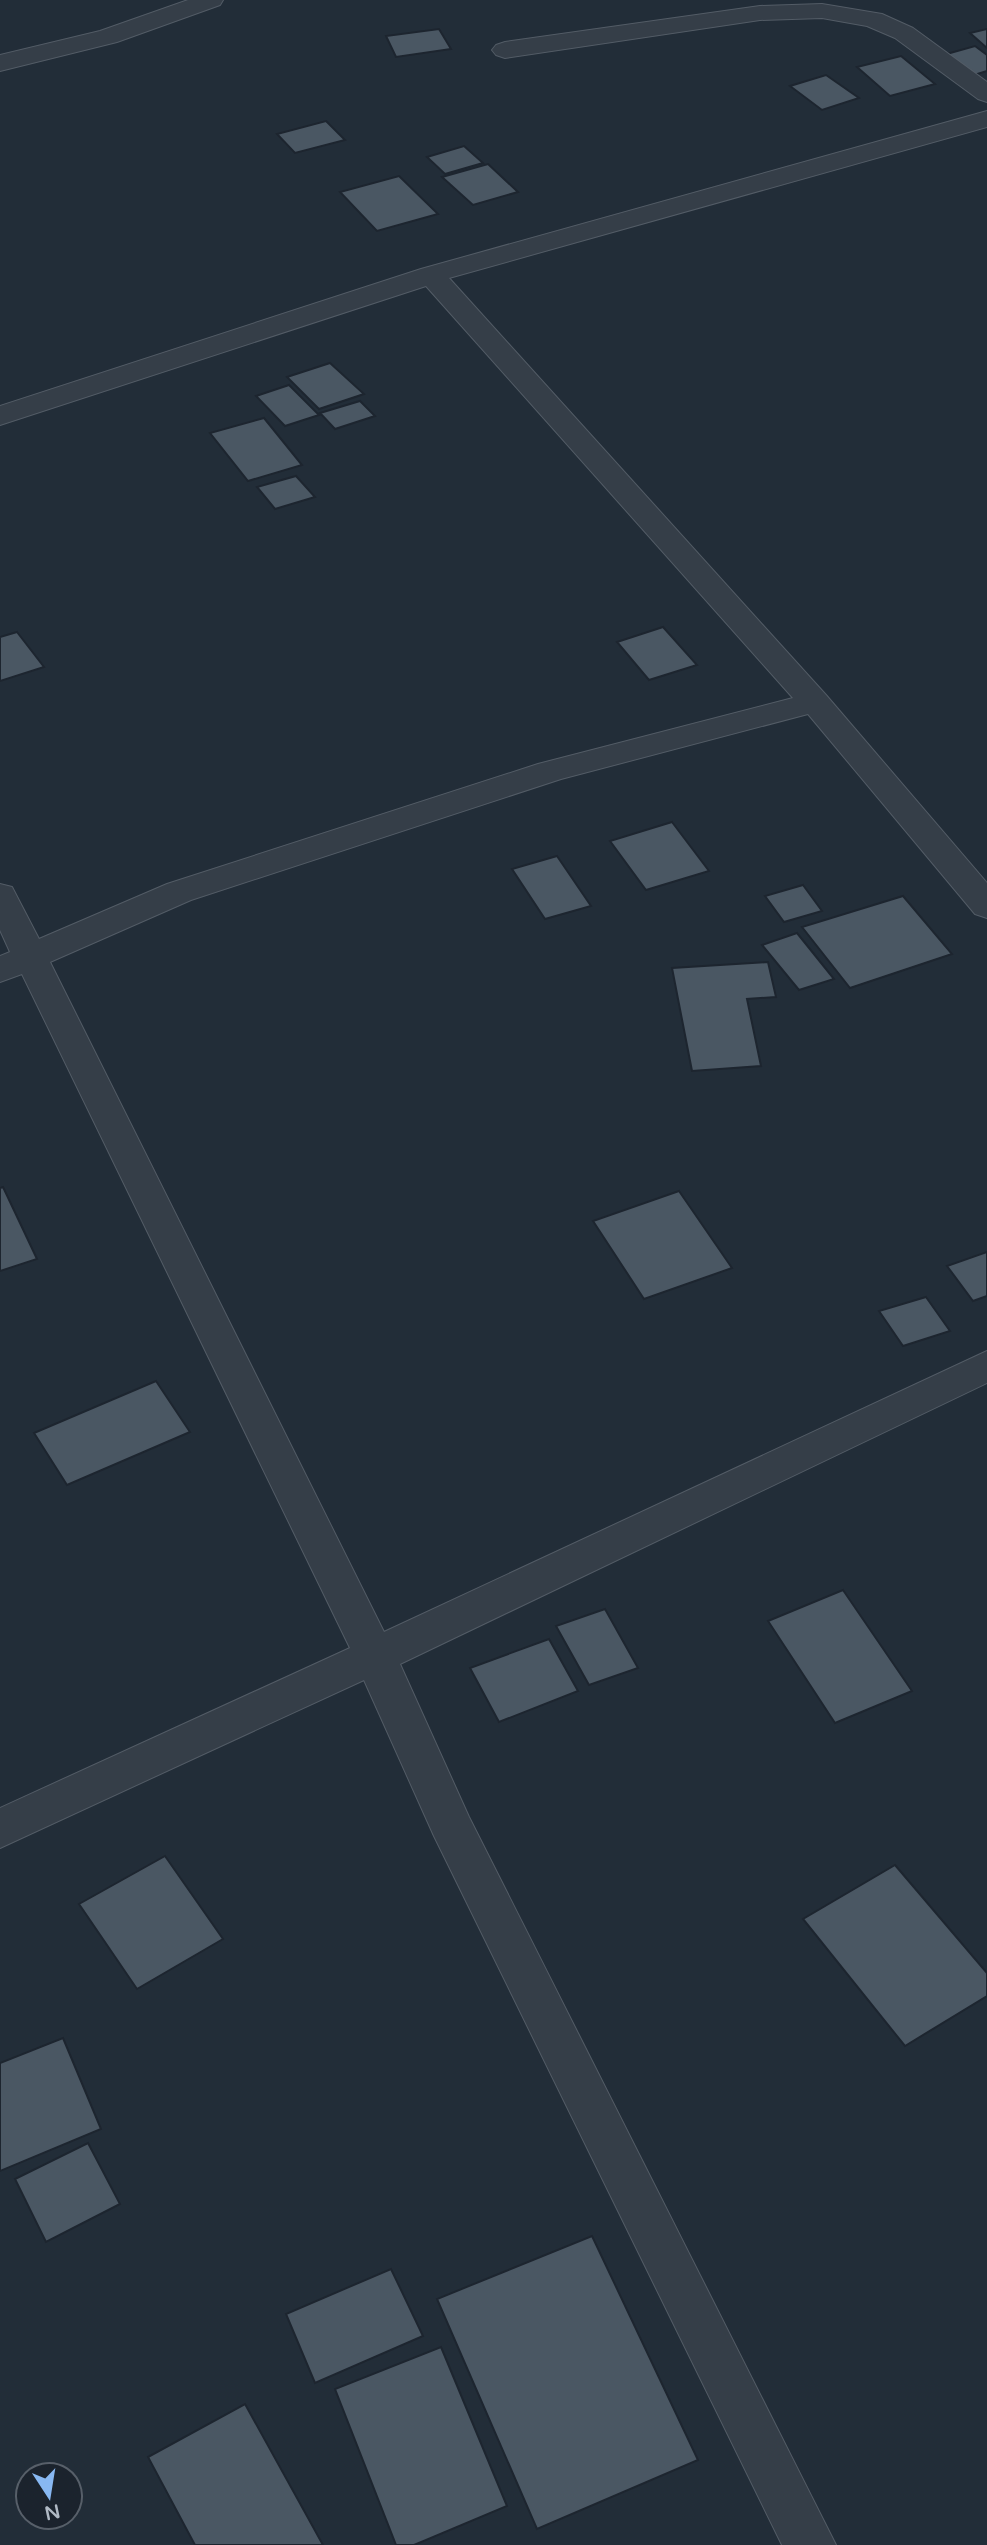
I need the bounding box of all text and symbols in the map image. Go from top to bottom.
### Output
north arrow [14,2461,84,2531]
text: N [43,2499,62,2524]

